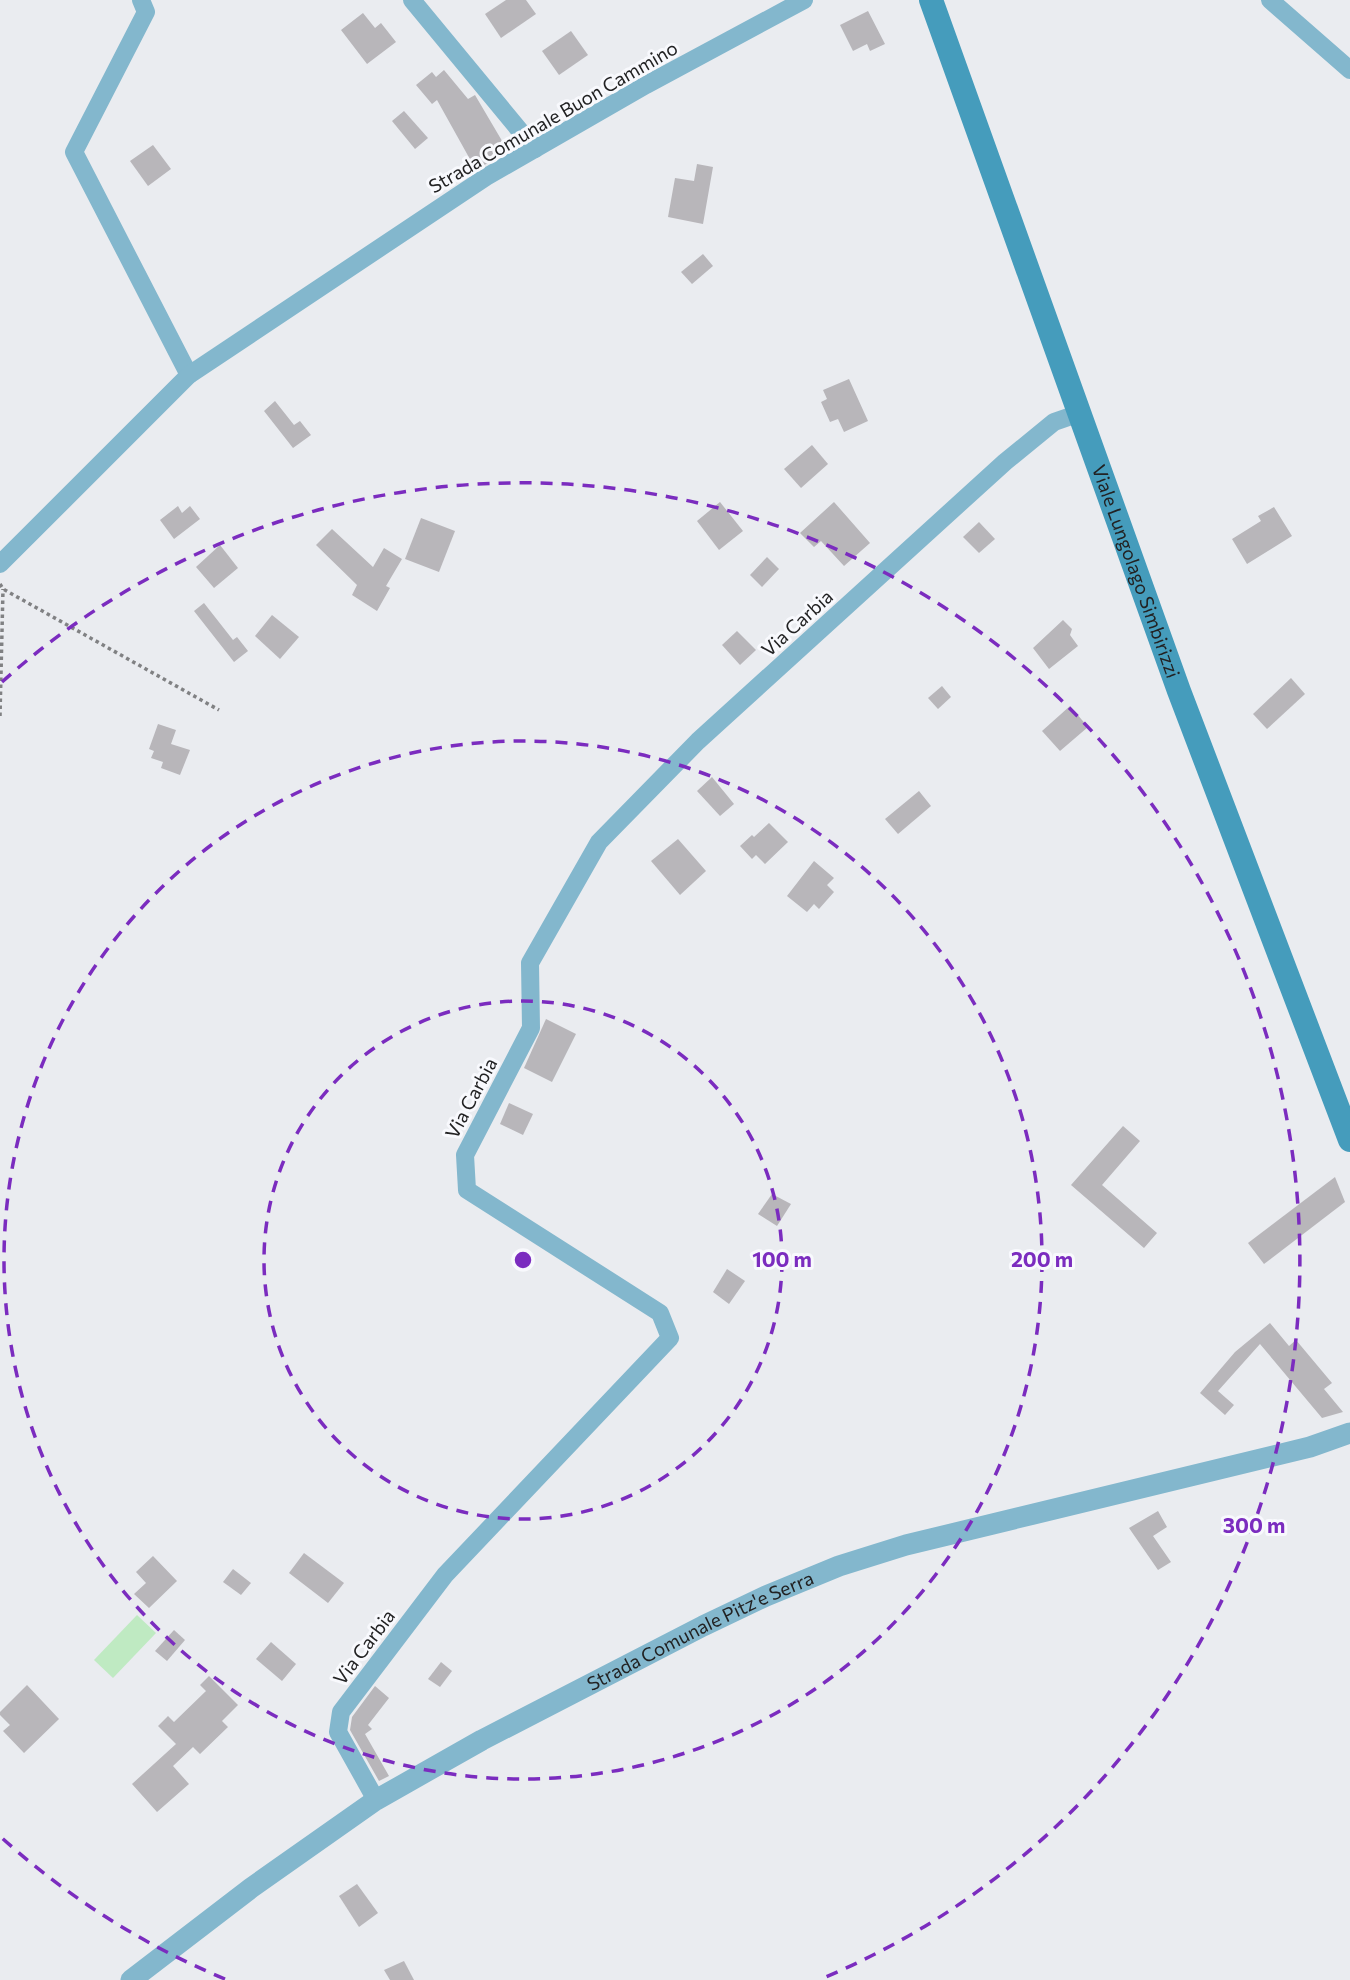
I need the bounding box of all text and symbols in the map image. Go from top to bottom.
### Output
street label: Strada Comunale Buon Cammino [424,36,681,197]
street label: Viale Lungolago Simbirizzi [1088,461,1185,681]
street label: Via Carbia [756,585,837,661]
street label: Via Carbia [440,1053,501,1142]
text: 100 m [752,1246,812,1271]
text: 200 m [1011,1246,1073,1271]
centre of rings [511,1248,535,1272]
text: 300 m [1223,1512,1285,1537]
street label: Strada Comunale Pitz'e Serra [583,1566,817,1695]
street label: Via Carbia [328,1605,399,1689]

